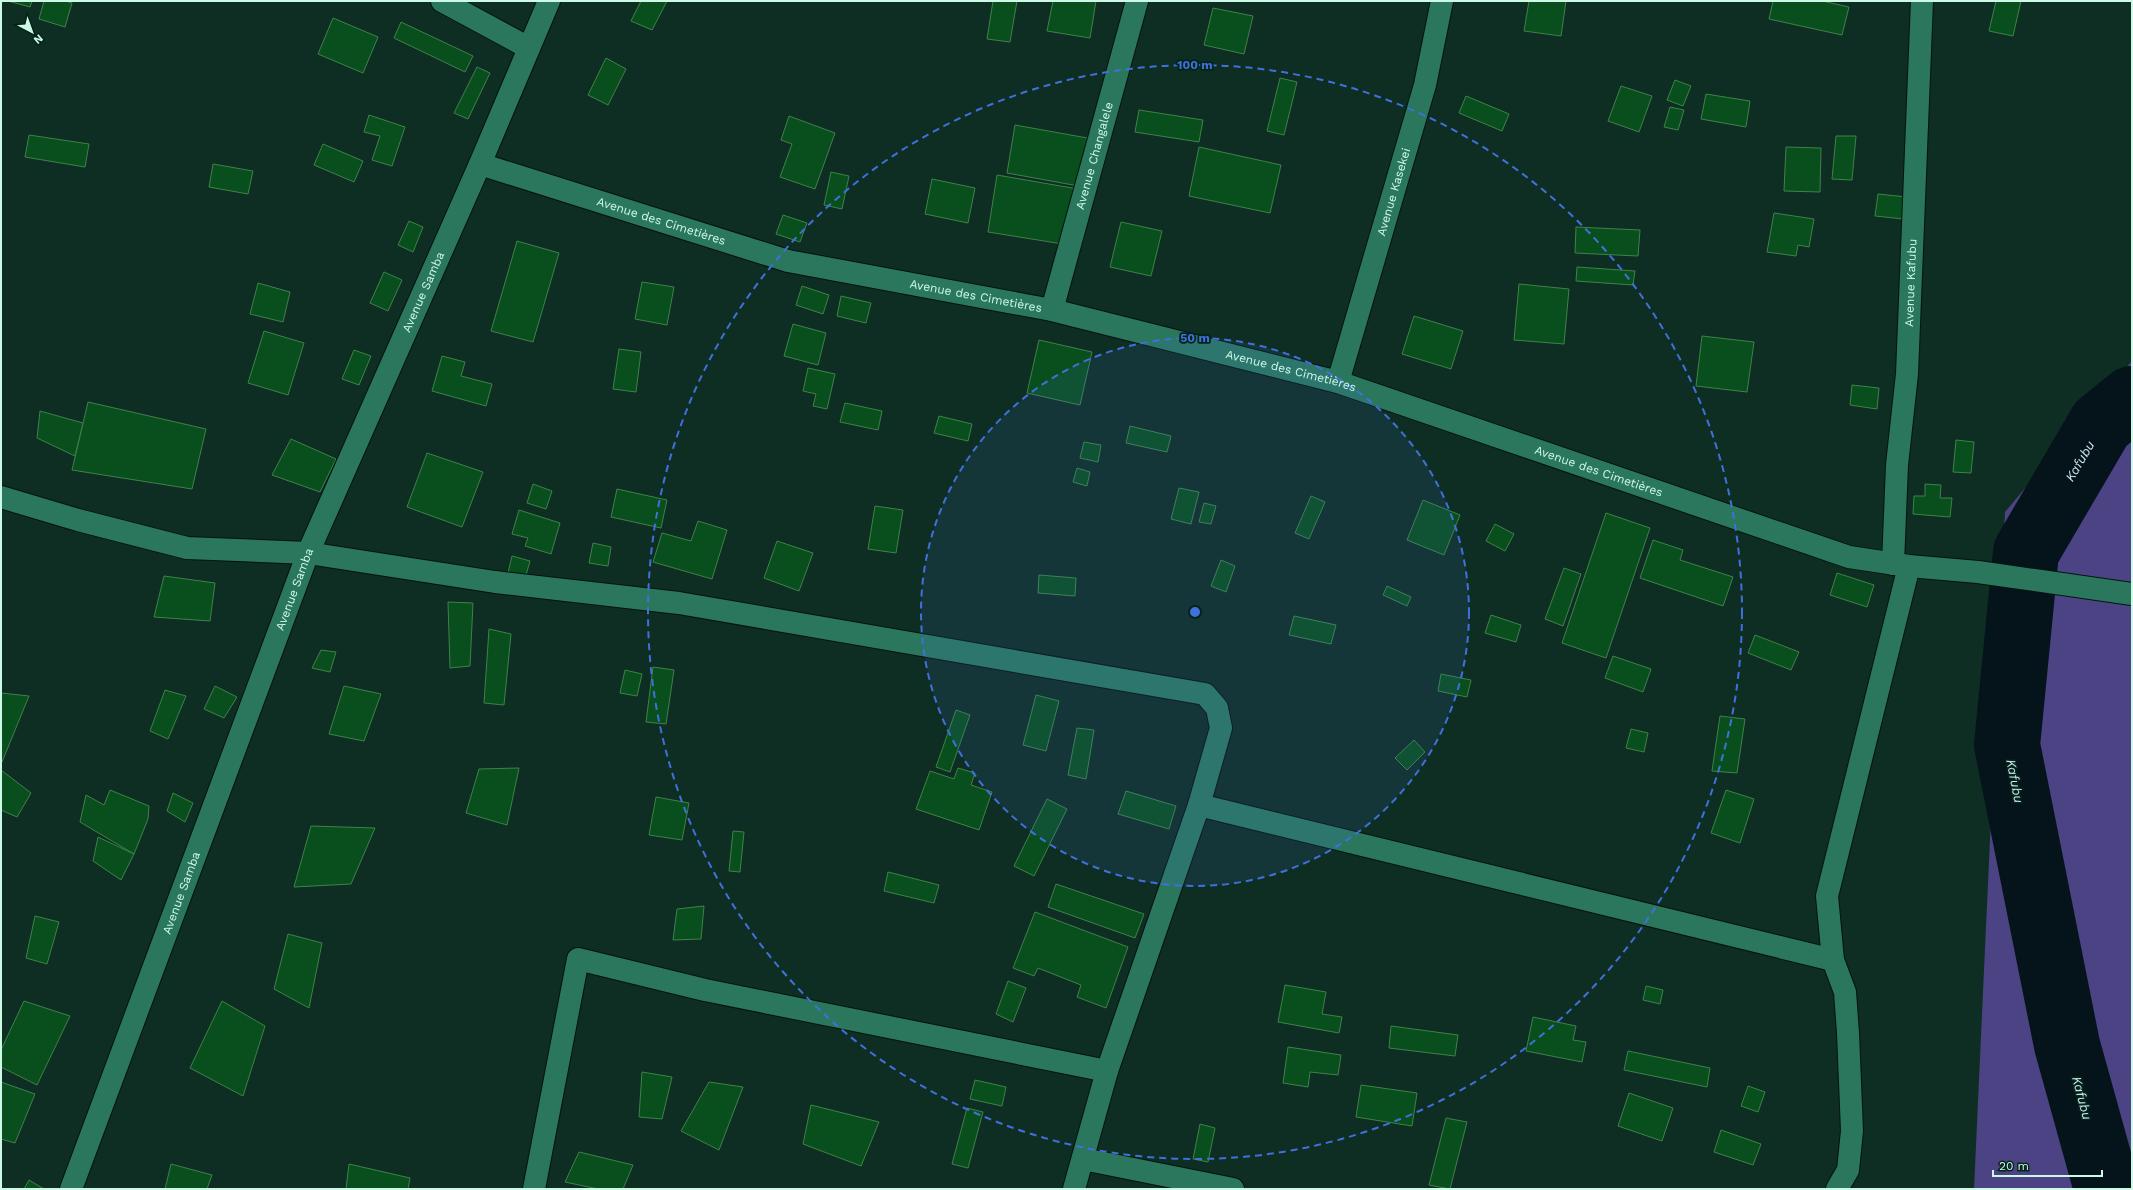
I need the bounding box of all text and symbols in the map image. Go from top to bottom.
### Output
north arrow [12,12,52,52]
text: N [31,32,46,47]
text: 100 m [1177,58,1213,72]
street label: Avenue Changalele [1073,100,1116,211]
street label: Avenue Kasekei [1374,146,1413,238]
street label: Avenue des Cimetières [595,194,727,248]
street label: Avenue Kafubu [1902,238,1919,327]
street label: Avenue Samba [399,249,447,335]
street label: Avenue des Cimetières [909,277,1043,315]
text: 50 m [1180,331,1210,345]
street label: Avenue des Cimetières [1224,347,1358,395]
water label: Kafubu [2062,438,2097,484]
street label: Avenue des Cimetières [1533,443,1665,500]
street label: Avenue Samba [273,546,316,632]
centre of rings [1188,605,1202,619]
water label: Kafubu [2003,758,2027,804]
street label: Avenue Samba [160,850,203,936]
water label: Kafubu [2069,1075,2095,1122]
scale bar [1993,1152,2102,1178]
text: 20 m [1999,1159,2029,1173]

